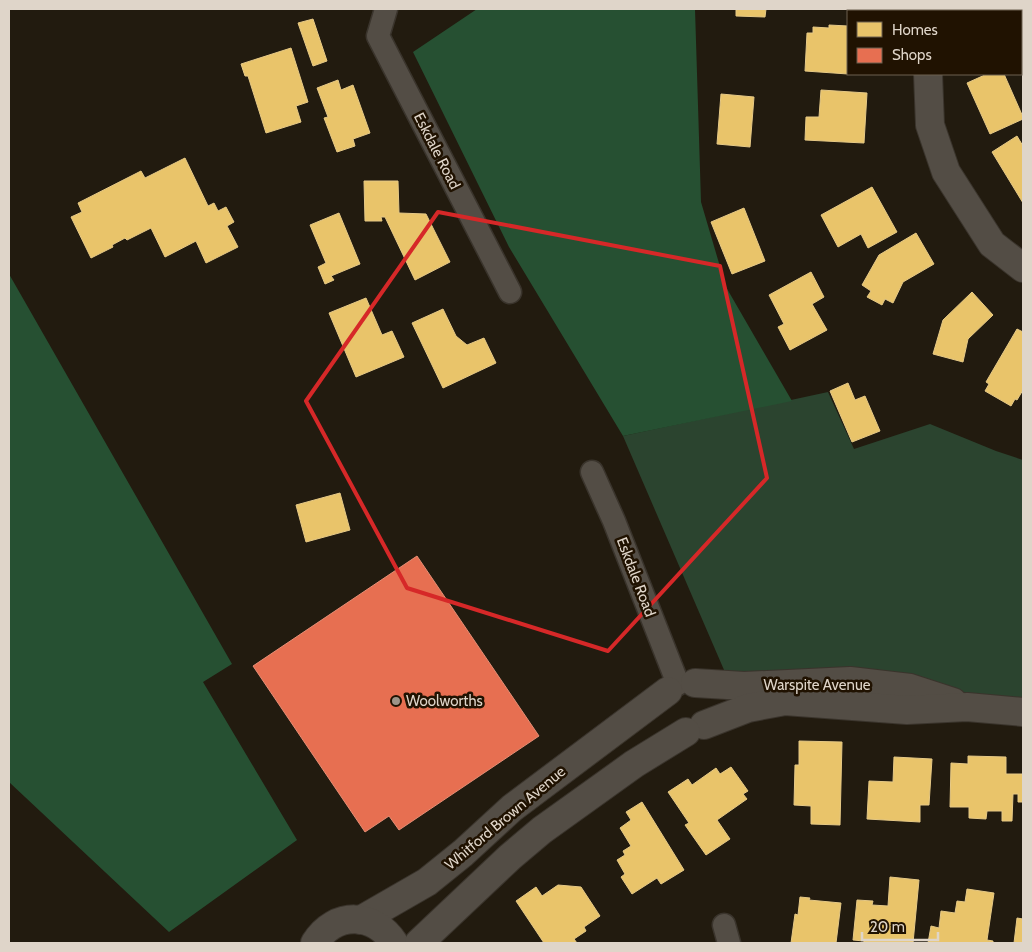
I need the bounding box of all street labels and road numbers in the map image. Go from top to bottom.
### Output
street label: Eskdale Road [410,110,464,192]
street label: Eskdale Road [613,535,659,619]
street label: Warspite Avenue [764,676,871,694]
street label: Whitford Brown Avenue [441,762,569,874]

